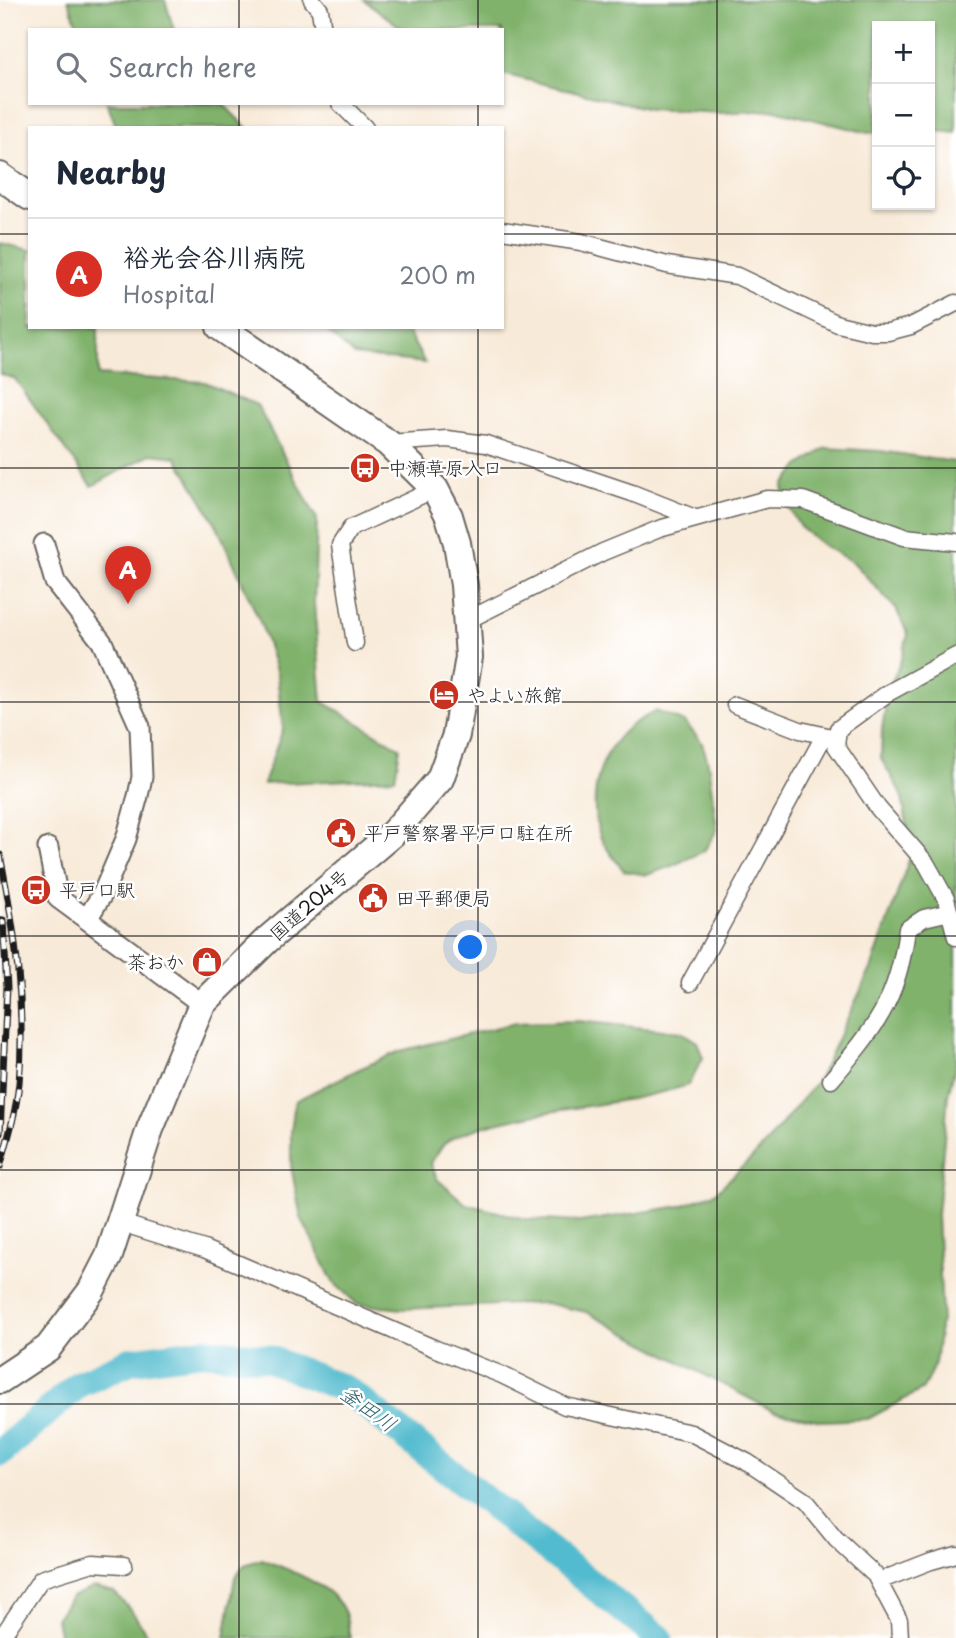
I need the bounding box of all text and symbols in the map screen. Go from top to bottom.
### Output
map controls [872,21,935,210]
button: + [872,21,935,84]
search box [28,28,504,105]
text: Search here [108,47,257,86]
icon: search [52,48,90,86]
button: − [872,84,935,147]
button: locate [872,147,935,210]
text: Nearby [56,149,166,194]
text: 裕光会谷川病院 [123,237,305,276]
text: A [70,257,88,292]
text: 200 m [399,257,476,292]
text: Hospital [123,276,215,311]
bus stop icon: 中瀬草原入口 [348,451,382,485]
place label: 中瀬草原入口 [388,453,502,481]
pin: A [105,546,151,604]
hotel icon: やよい旅館 [427,678,461,712]
place label: やよい旅館 [467,680,562,708]
public building icon: 平戸警察署平戸口駐在所 [324,816,358,850]
place label: 平戸警察署平戸口駐在所 [364,818,573,846]
street label: 国道204号 [263,862,354,947]
bus stop icon: 平戸口駅 [19,873,53,907]
place label: 平戸口駅 [59,875,135,903]
public building icon: 田平郵便局 [356,881,390,915]
place label: 田平郵便局 [396,883,491,911]
your location [453,930,487,964]
shop icon: 茶おか [190,945,224,979]
place label: 茶おか [127,947,184,975]
water label: 釜田川 [334,1376,404,1439]

